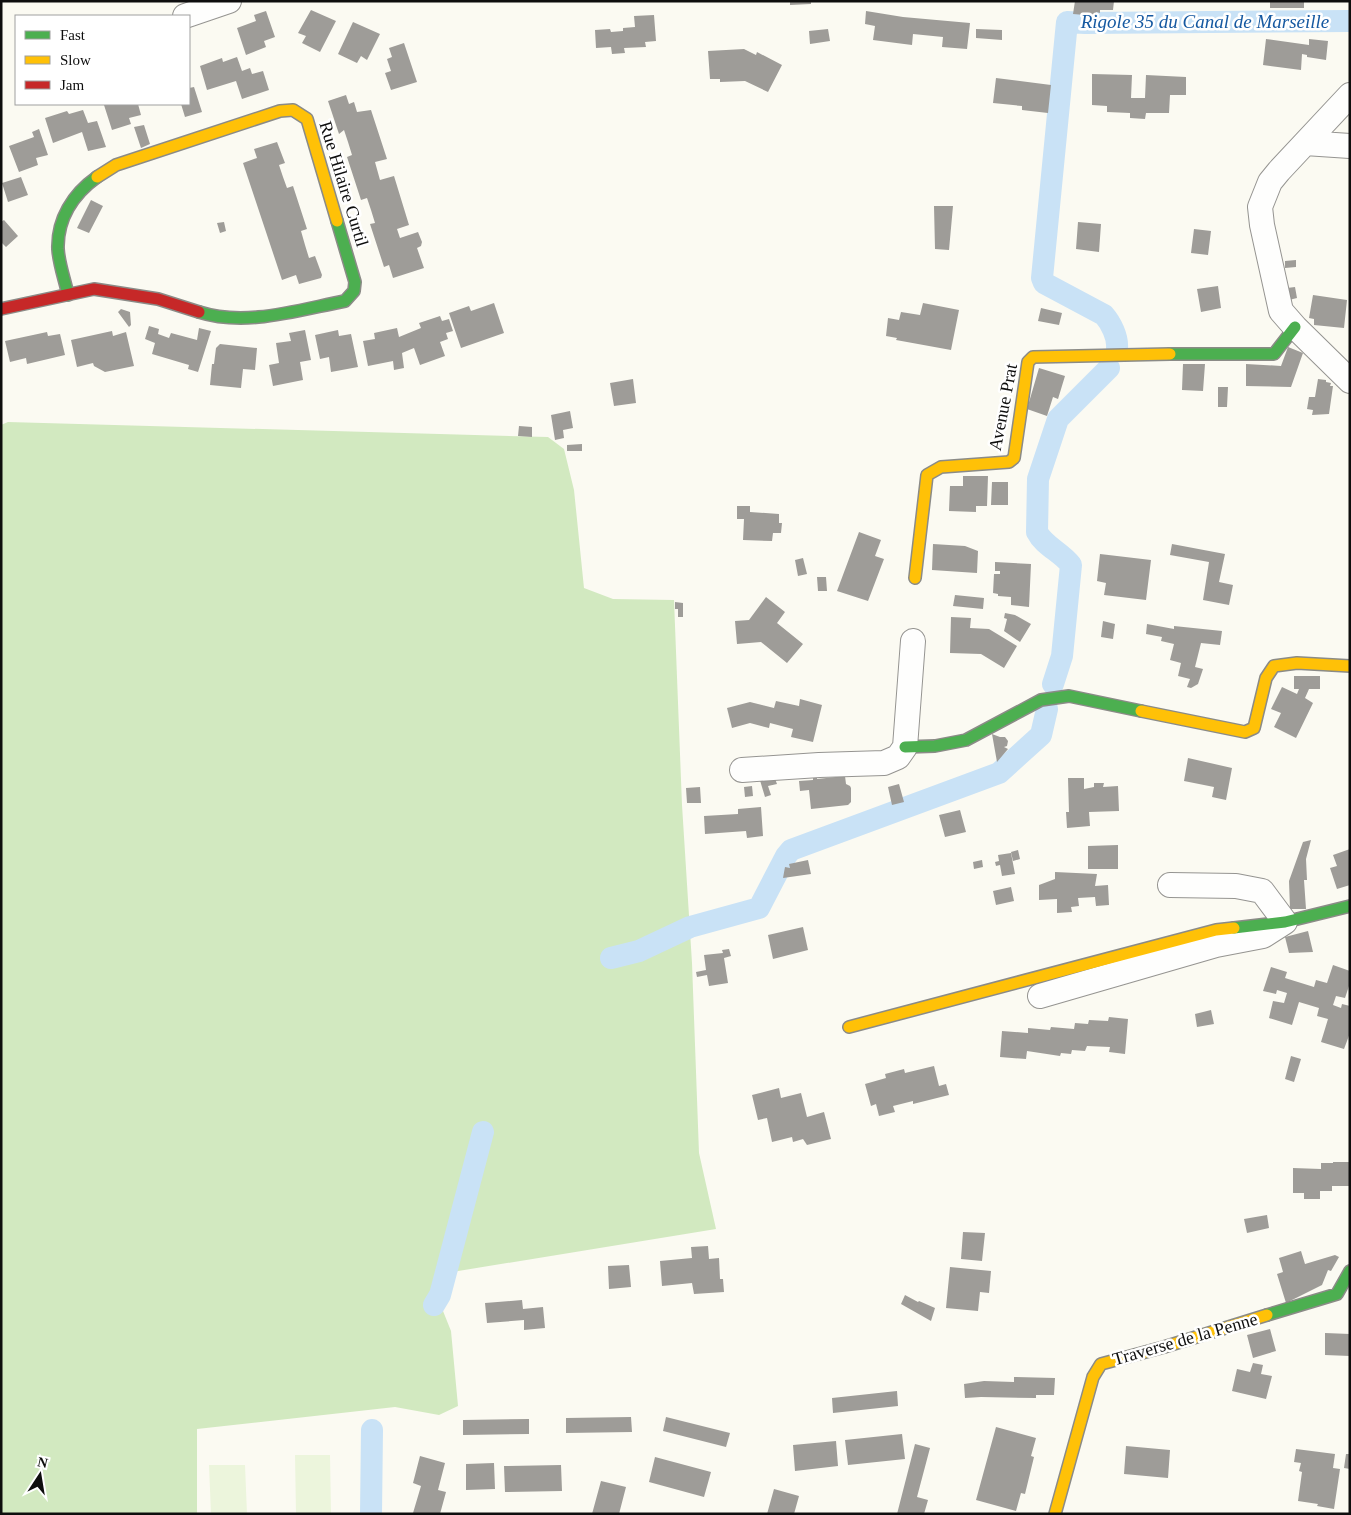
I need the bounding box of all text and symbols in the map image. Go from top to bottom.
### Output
water label: Rigole 35 du Canal de Marseille [1080,11,1329,32]
legend [15,15,190,105]
text: Fast [60,27,86,43]
text: Slow [60,52,91,68]
text: Jam [60,77,84,93]
street label: Rue Hilaire Curtil [315,119,373,249]
street label: Avenue Prat [985,362,1021,452]
street label: Traverse de la Penne [1110,1309,1260,1369]
north arrow [15,1450,65,1500]
text: N [36,1454,49,1471]

